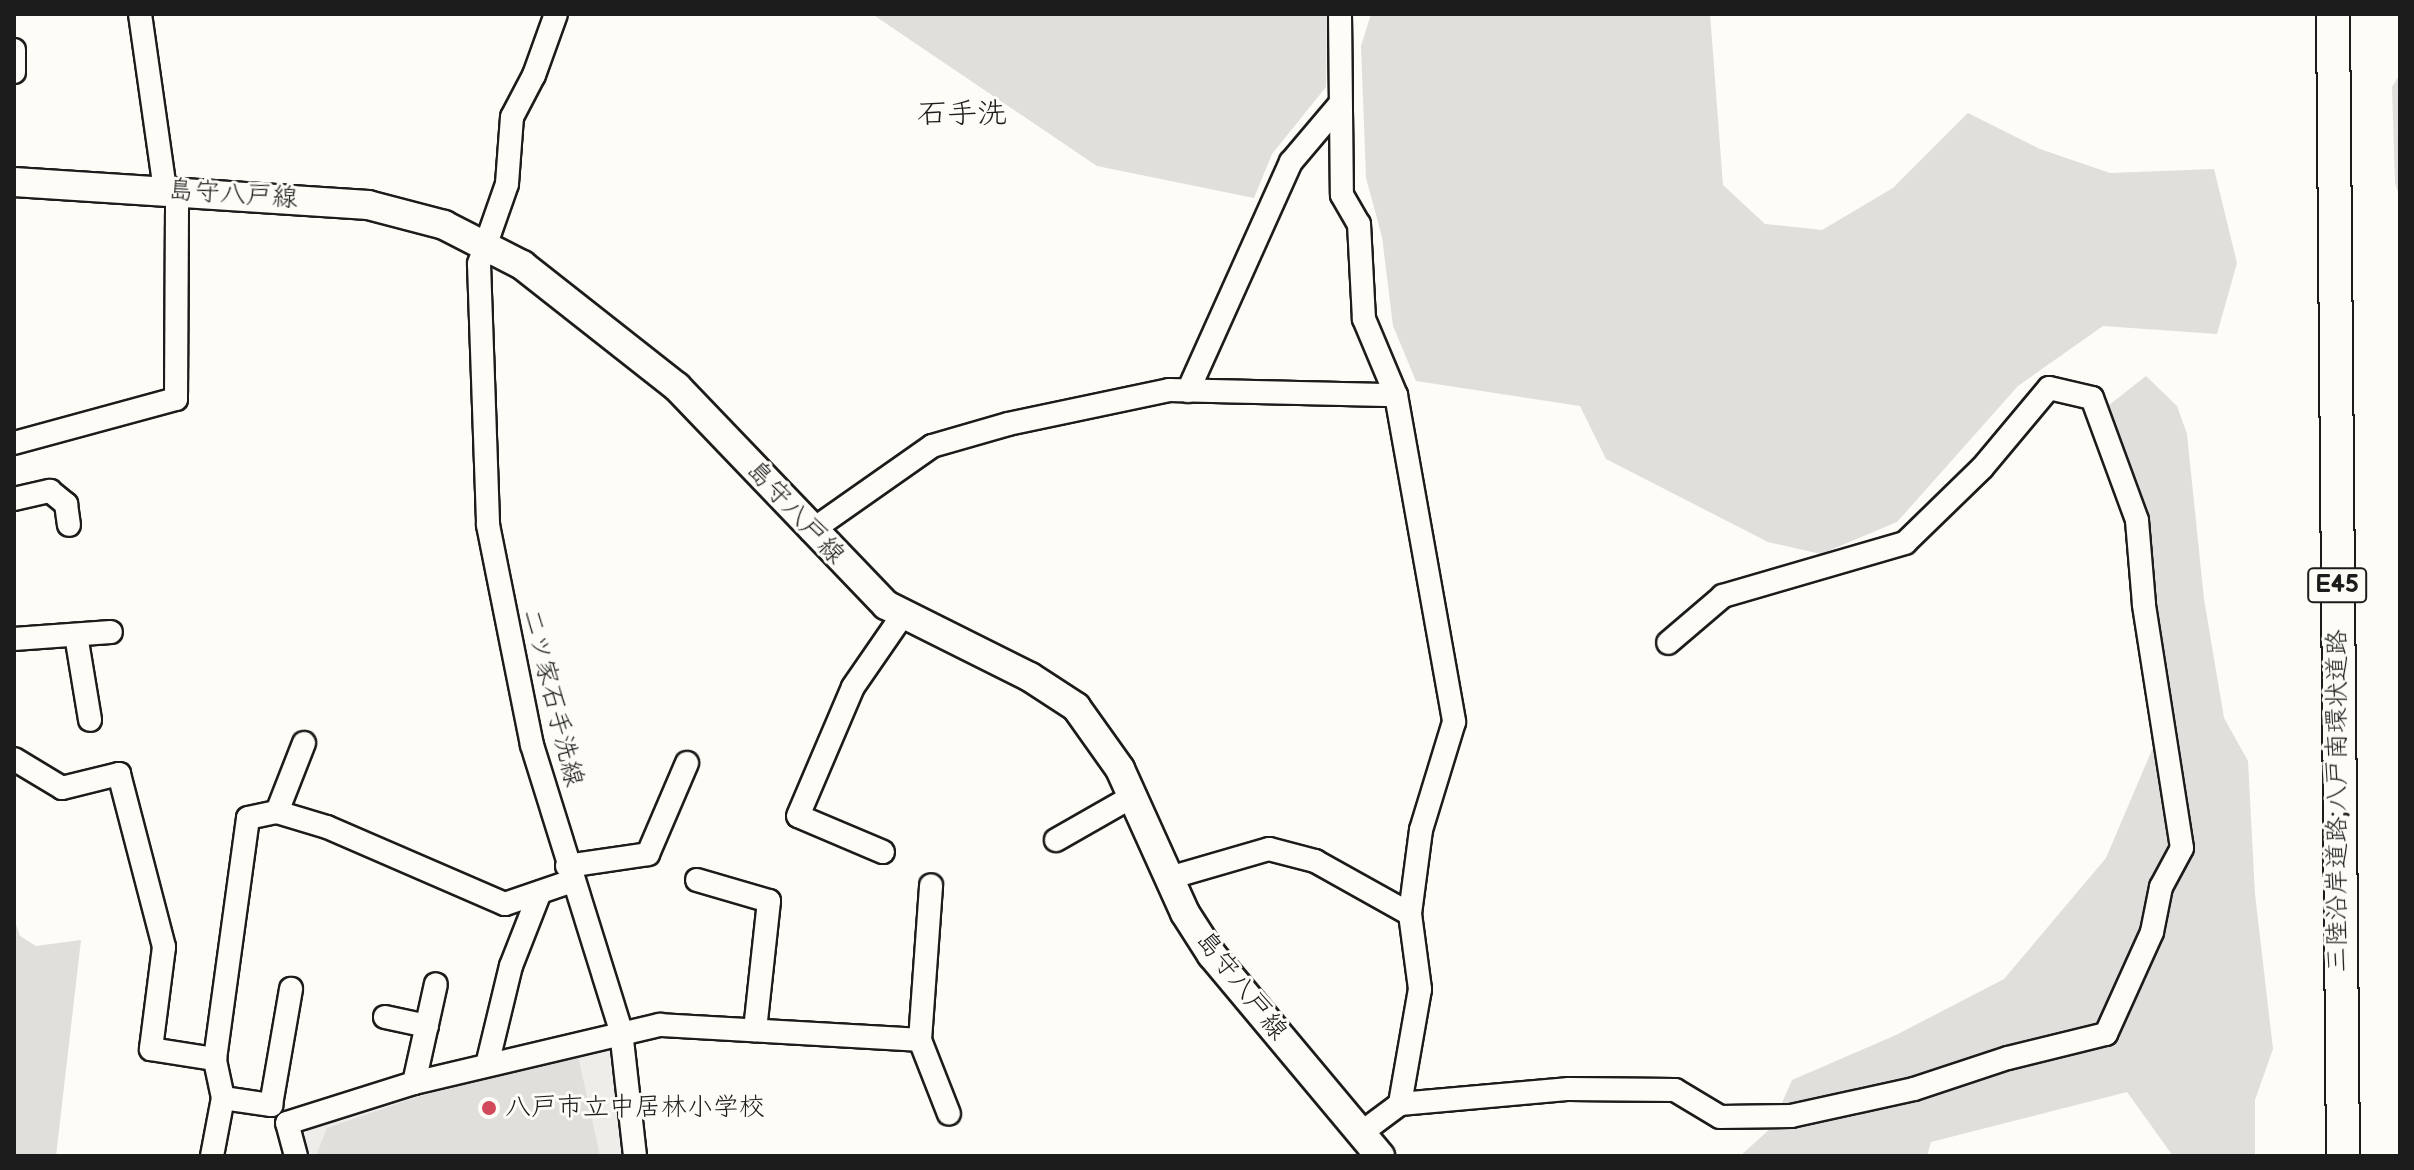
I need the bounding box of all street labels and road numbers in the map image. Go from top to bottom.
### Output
street label: 島守八戸線 [167,175,299,215]
street label: 島守八戸線 [739,455,851,571]
road number: E45 [2307,565,2367,605]
street label: 二ツ家石手洗線 [515,606,589,790]
street label: 三陸沿岸道路;八戸南環状道路 [2322,629,2354,973]
street label: 島守八戸線 [1189,925,1293,1047]

